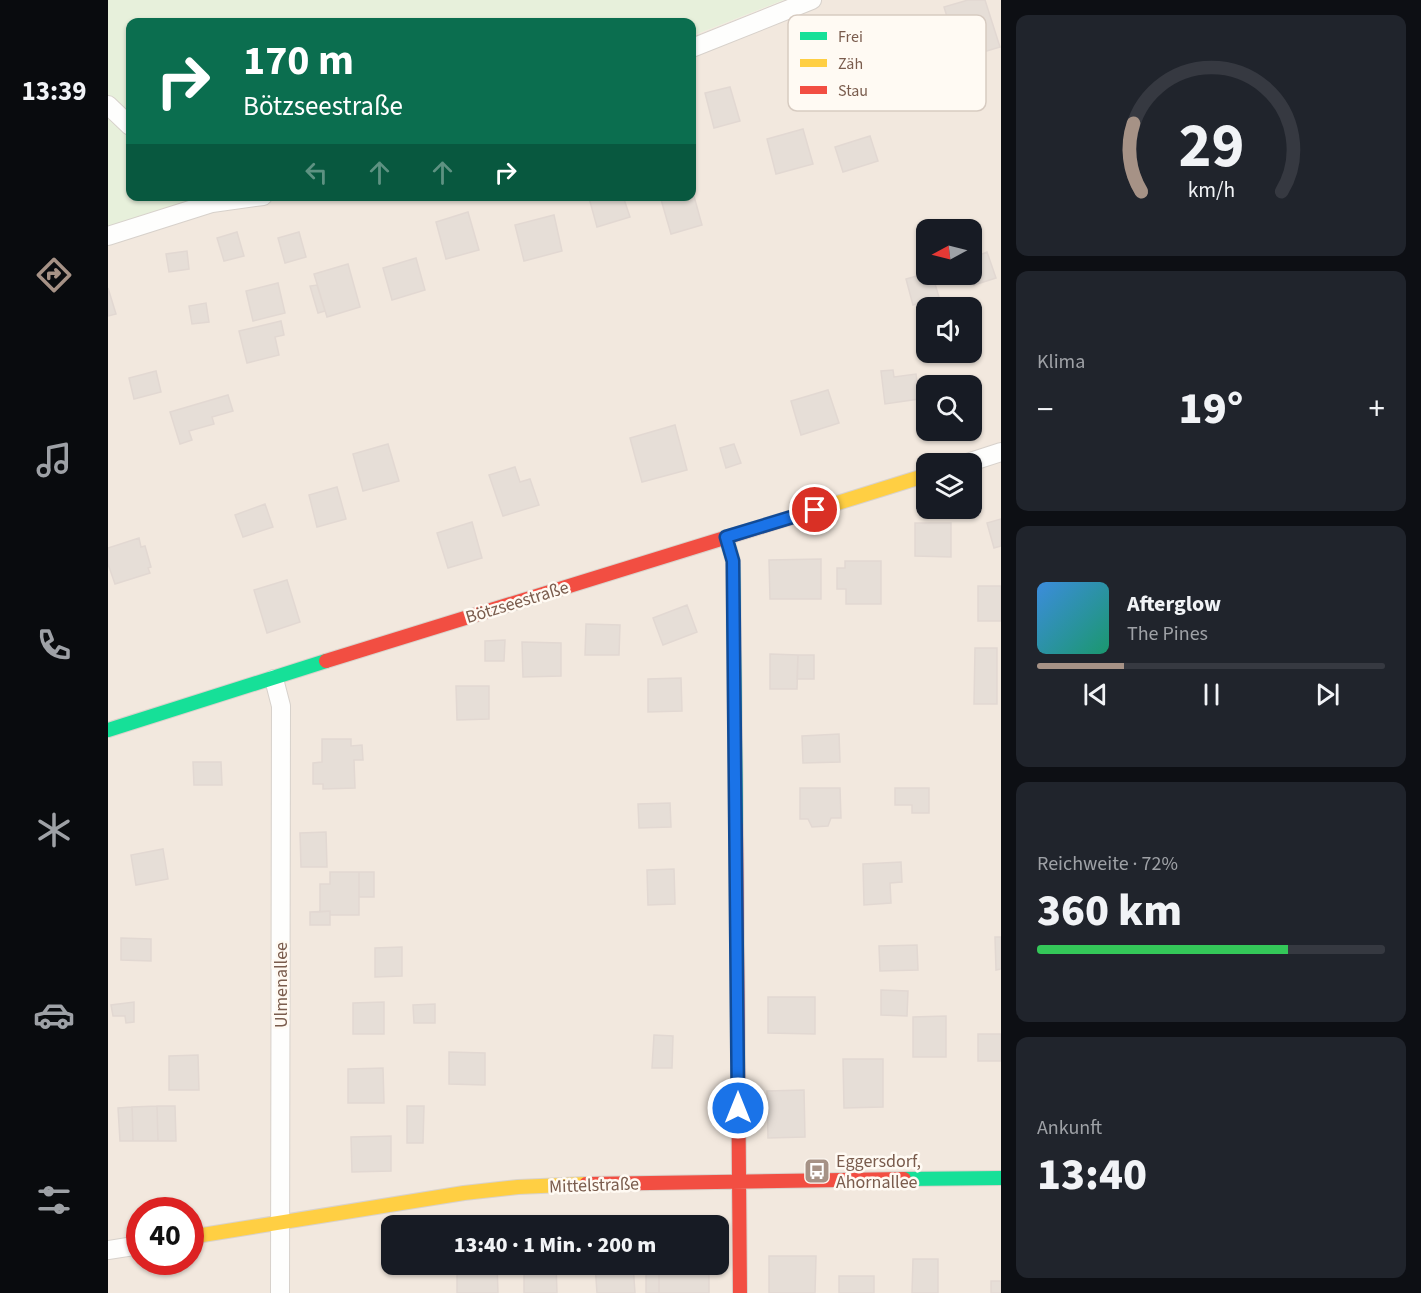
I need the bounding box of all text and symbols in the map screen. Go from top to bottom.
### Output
legend [788,15,986,111]
text: Frei [838,26,863,48]
text: 170 m [243,31,354,91]
icon: right [144,42,222,120]
text: Zäh [838,53,863,75]
text: 13:39 [21,72,87,111]
text: Stau [838,80,868,102]
text: Bötzseestraße [243,87,403,126]
text: 29 [1178,102,1244,191]
icon: left [300,156,333,189]
icon: ahead [363,156,396,189]
icon: ahead [426,156,459,189]
icon: right [489,156,522,189]
text: km/h [1187,176,1235,207]
north arrow [916,219,982,285]
map controls [916,219,982,519]
icon: directions [33,254,75,296]
button: sound [916,297,982,363]
text: Klima [1037,348,1085,376]
button: search [916,375,982,441]
text: 19° [1179,377,1243,441]
text: − [1037,386,1053,433]
text: + [1369,386,1385,433]
icon: music [33,439,75,481]
button: layers [916,453,982,519]
pin [789,484,840,535]
icon: arrive [798,493,831,526]
street label: Bötzseestraße [463,575,572,630]
text: Afterglow [1127,588,1221,620]
text: The Pines [1127,620,1208,648]
icon: phone [33,624,75,666]
icon: previous [1079,678,1112,711]
icon: pause [1195,678,1228,711]
icon: next [1311,678,1344,711]
icon: climate [33,809,75,851]
text: Reichweite · 72% [1037,850,1178,878]
text: 360 km [1037,879,1182,943]
street label: Ulmenallee [269,942,294,1028]
icon: car [33,994,75,1036]
position arrow [706,1076,770,1140]
text: Ankunft [1037,1114,1102,1142]
text: 13:40 [1037,1143,1147,1207]
place label: Eggersdorf, Ahornallee [836,1149,921,1195]
bus stop icon: Eggersdorf, Ahornallee [802,1156,832,1186]
street label: Mittelstraße [549,1171,640,1200]
icon: filters [33,1179,75,1221]
speed limit sign: 40 [126,1197,204,1275]
text: 13:40 · 1 Min. · 200 m [454,1229,656,1261]

